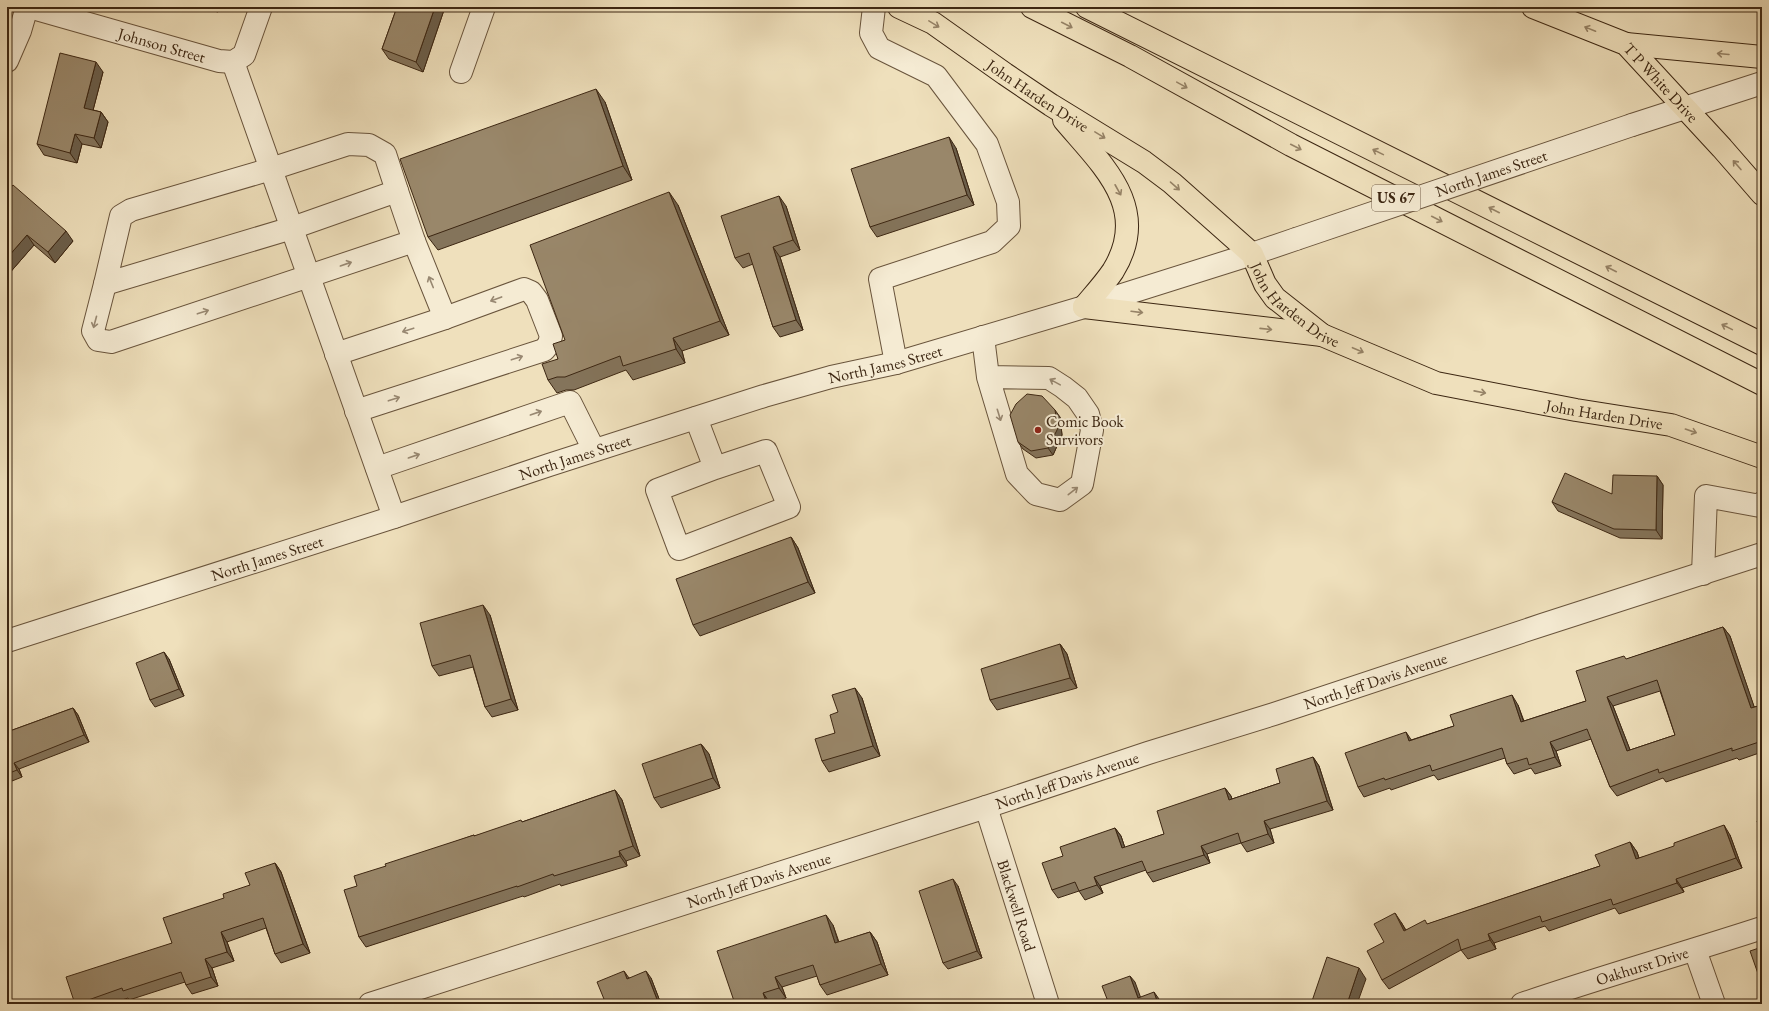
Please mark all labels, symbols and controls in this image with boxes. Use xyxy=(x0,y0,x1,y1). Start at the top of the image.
one-way arrow xyxy=(928,20,939,28)
one-way arrow xyxy=(1061,21,1073,29)
street label: Johnson Street xyxy=(114,22,208,68)
one-way arrow xyxy=(1584,25,1596,32)
street label: T P White Drive xyxy=(1619,38,1703,127)
one-way arrow xyxy=(1717,50,1730,57)
street label: John Harden Drive xyxy=(981,53,1093,137)
one-way arrow xyxy=(1176,81,1188,89)
one-way arrow xyxy=(1094,131,1105,139)
one-way arrow xyxy=(1290,144,1302,151)
street label: North James Street xyxy=(1433,145,1550,202)
one-way arrow xyxy=(1372,148,1384,155)
one-way arrow xyxy=(1732,160,1741,170)
one-way arrow xyxy=(1170,181,1180,191)
one-way arrow xyxy=(1115,184,1122,196)
road number: US 67 xyxy=(1372,185,1420,211)
one-way arrow xyxy=(1489,206,1501,214)
one-way arrow xyxy=(1431,215,1443,223)
street label: John Harden Drive xyxy=(1245,257,1342,352)
one-way arrow xyxy=(340,260,352,268)
one-way arrow xyxy=(1605,265,1617,272)
one-way arrow xyxy=(426,277,434,289)
one-way arrow xyxy=(490,296,502,304)
one-way arrow xyxy=(197,308,210,315)
one-way arrow xyxy=(1130,308,1143,316)
one-way arrow xyxy=(91,315,98,328)
one-way arrow xyxy=(1721,322,1733,330)
one-way arrow xyxy=(1259,325,1272,332)
one-way arrow xyxy=(403,327,415,335)
street label: North James Street xyxy=(826,340,945,388)
one-way arrow xyxy=(1352,347,1364,354)
one-way arrow xyxy=(511,354,523,362)
one-way arrow xyxy=(1049,377,1061,385)
one-way arrow xyxy=(1474,388,1487,396)
one-way arrow xyxy=(387,394,399,402)
street label: John Harden Drive xyxy=(1542,394,1664,435)
one-way arrow xyxy=(996,408,1003,421)
one-way arrow xyxy=(530,409,542,417)
place label: Comic Book Survivors xyxy=(1046,411,1124,450)
marker: Comic Book Survivors xyxy=(1033,425,1043,435)
one-way arrow xyxy=(1684,428,1696,436)
street label: North James Street xyxy=(516,429,634,485)
one-way arrow xyxy=(407,451,419,459)
one-way arrow xyxy=(1067,487,1078,495)
street label: North James Street xyxy=(208,530,326,586)
street label: North Jeff Davis Avenue xyxy=(1301,647,1450,714)
street label: North Jeff Davis Avenue xyxy=(993,747,1142,814)
street label: North Jeff Davis Avenue xyxy=(684,847,833,913)
street label: Blackwell Road xyxy=(992,857,1041,955)
street label: Oakhurst Drive xyxy=(1593,942,1691,990)

